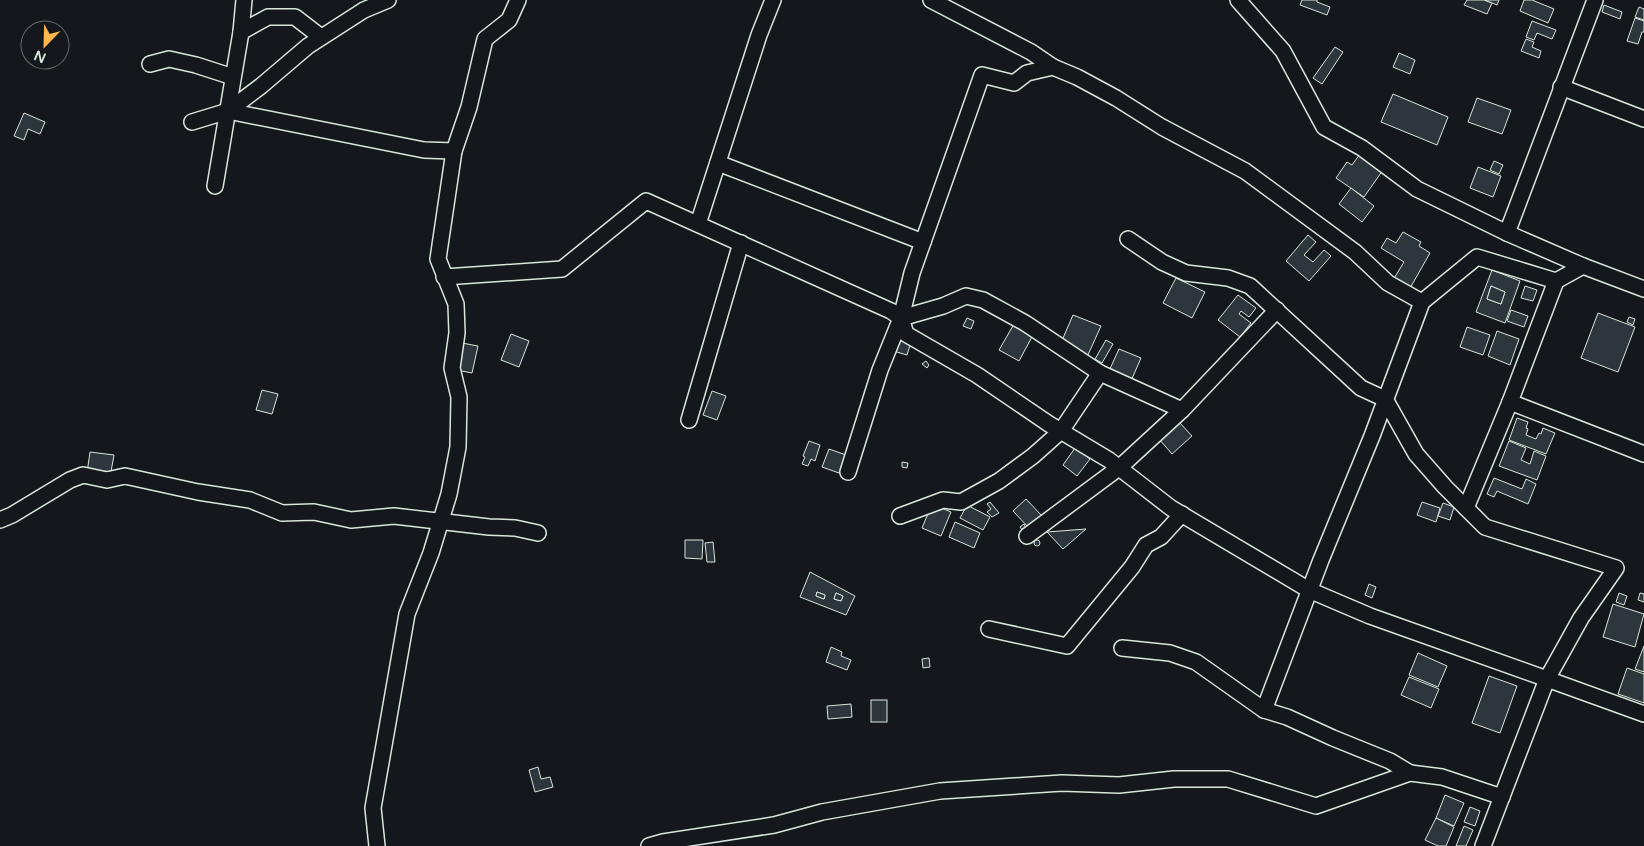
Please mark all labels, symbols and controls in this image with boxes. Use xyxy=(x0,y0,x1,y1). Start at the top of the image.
north arrow xyxy=(20,20,70,70)
text: N xyxy=(32,46,49,67)

